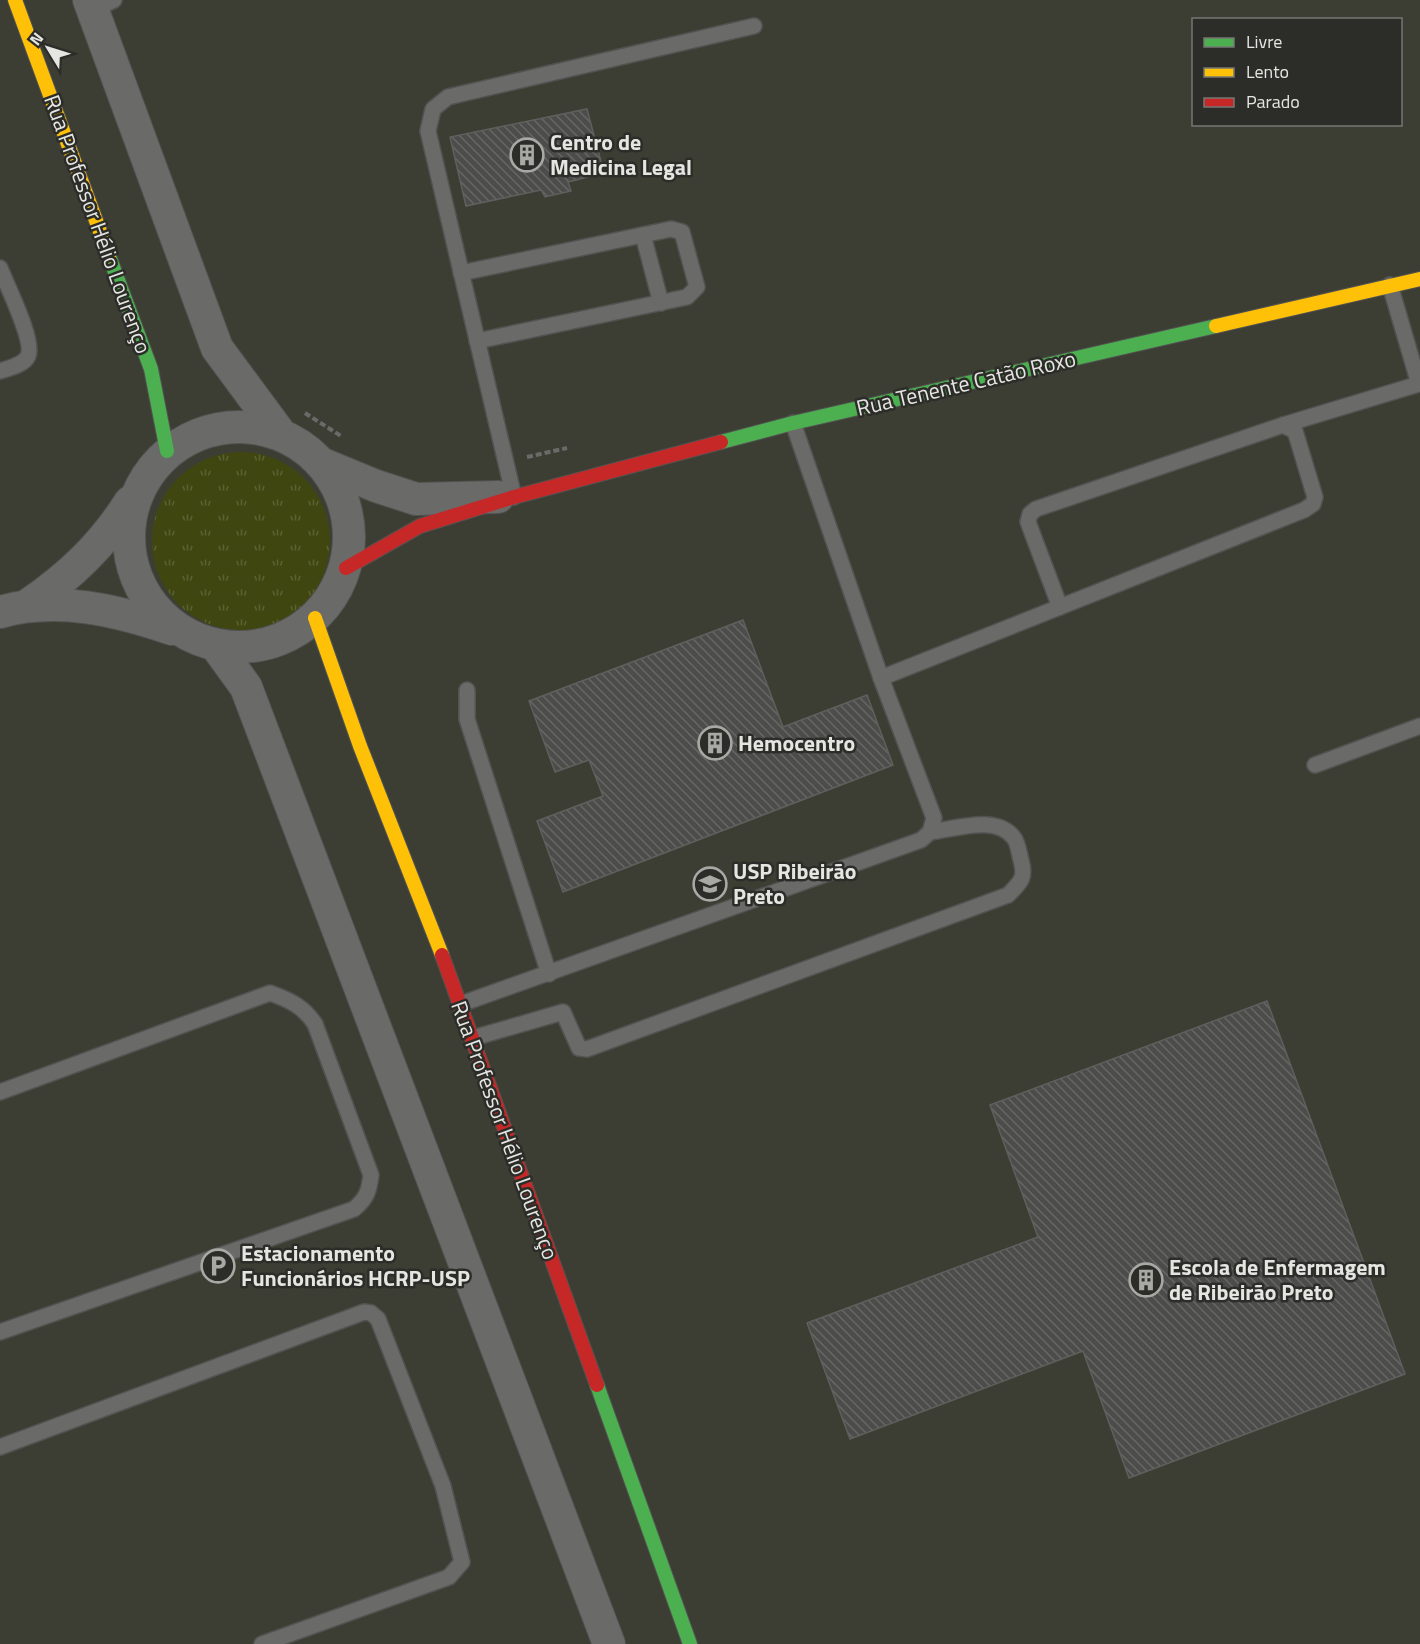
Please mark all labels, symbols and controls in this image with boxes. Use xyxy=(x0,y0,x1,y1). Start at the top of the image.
north arrow xyxy=(18,18,78,78)
legend xyxy=(1192,18,1402,126)
text: N xyxy=(23,27,49,51)
text: Livre xyxy=(1246,28,1282,55)
text: Lento xyxy=(1246,58,1289,85)
text: Parado xyxy=(1246,88,1300,115)
street label: Rua Professor Hélio Lourenço xyxy=(35,90,161,358)
place label: Centro de Medicina Legal xyxy=(550,125,692,184)
building icon: Centro de Medicina Legal xyxy=(509,137,545,173)
street label: Rua Tenente Catão Roxo xyxy=(853,341,1079,425)
building icon: Hemocentro xyxy=(697,725,733,761)
place label: Hemocentro xyxy=(738,726,855,760)
place label: USP Ribeirão Preto xyxy=(733,854,856,913)
school or university icon: USP Ribeirão Preto xyxy=(692,866,728,902)
street label: Rua Professor Hélio Lourenço xyxy=(442,996,568,1264)
place label: Estacionamento Funcionários HCRP-USP xyxy=(241,1236,470,1295)
parking icon: Estacionamento Funcionários HCRP-USP xyxy=(200,1248,236,1284)
place label: Escola de Enfermagem de Ribeirão Preto xyxy=(1169,1250,1386,1309)
building icon: Escola de Enfermagem de Ribeirão Preto xyxy=(1128,1262,1164,1298)

